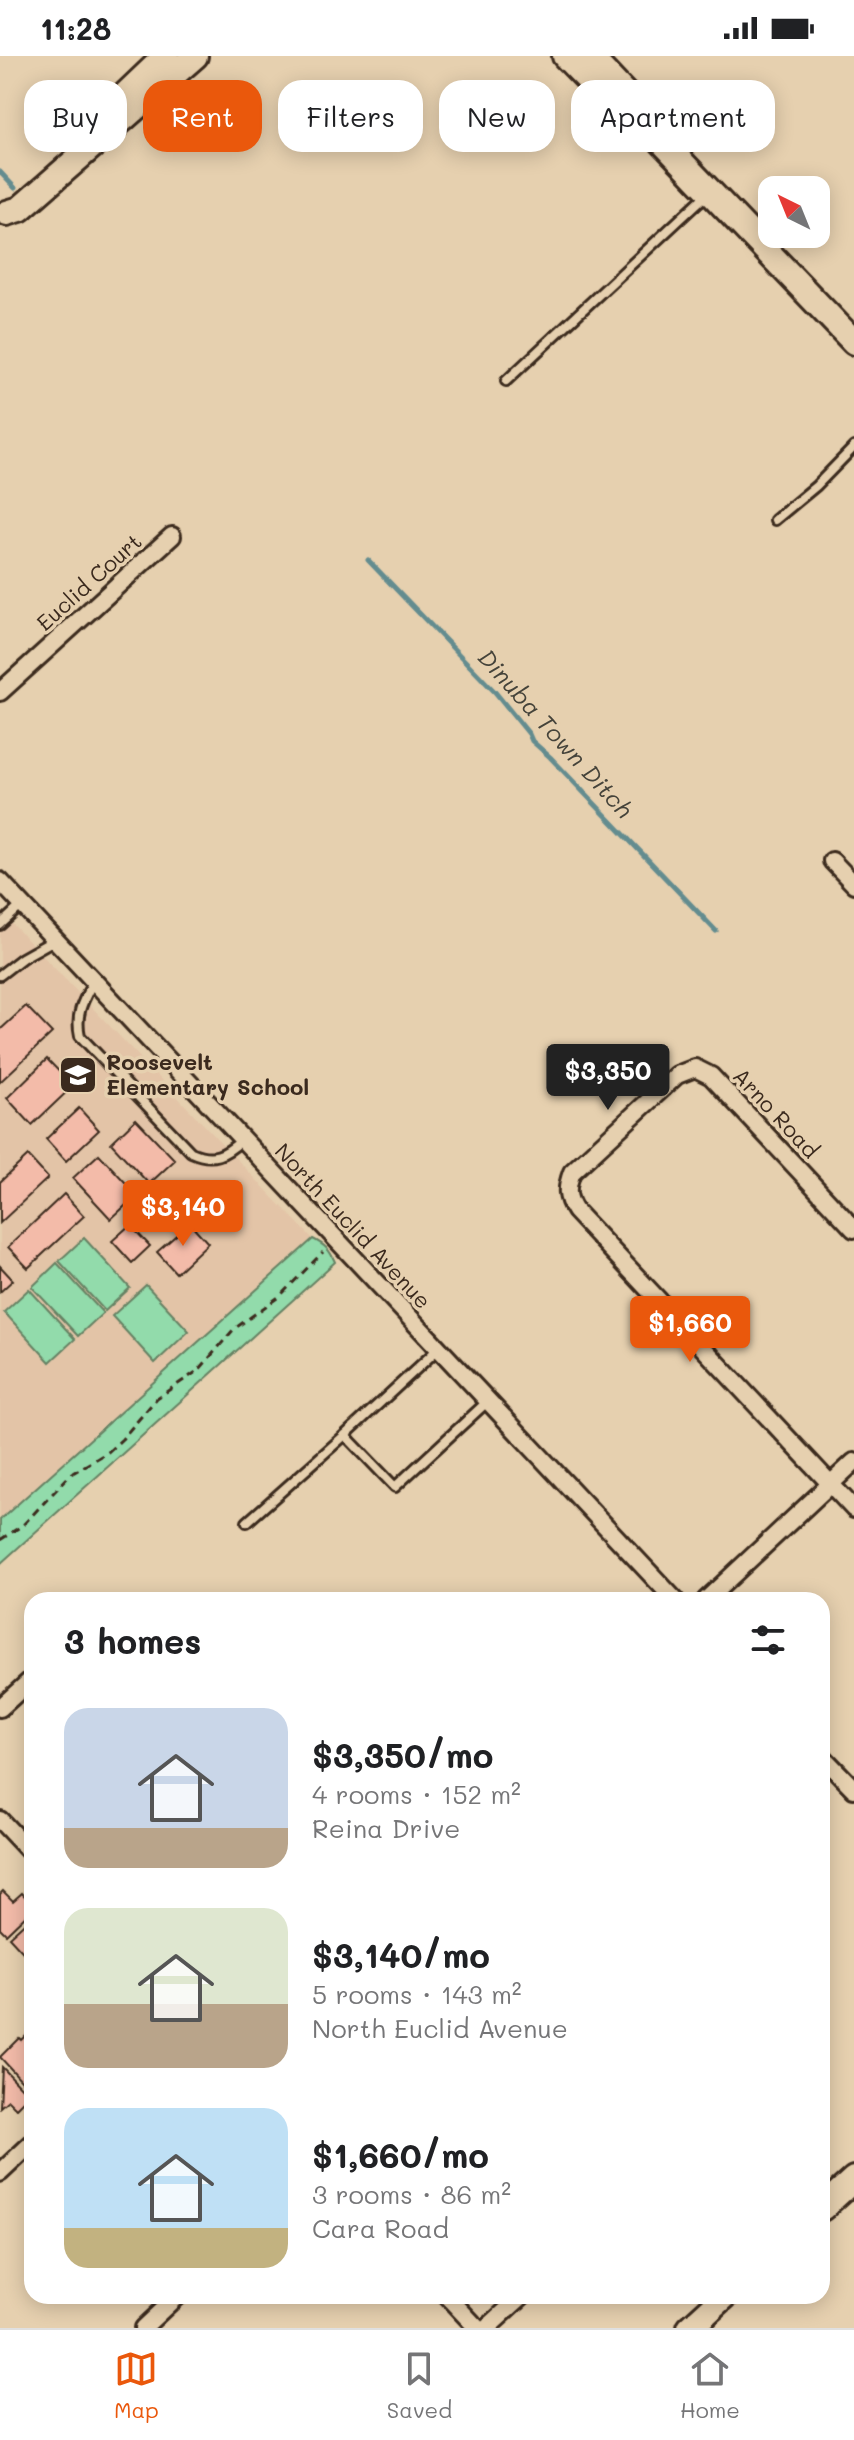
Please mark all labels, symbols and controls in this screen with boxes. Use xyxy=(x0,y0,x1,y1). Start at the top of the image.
text: 11:28 xyxy=(40,8,111,48)
chip: Buy xyxy=(24,80,127,152)
chip: Rent xyxy=(143,80,262,152)
chip: Filters xyxy=(278,80,423,152)
chip: New xyxy=(439,80,555,152)
chip: Apartment xyxy=(571,80,775,152)
north arrow xyxy=(758,176,830,248)
map controls xyxy=(758,176,830,248)
street label: Euclid Court xyxy=(30,527,148,637)
water label: Dinuba Town Ditch xyxy=(472,642,640,824)
pin: $3,350 xyxy=(543,1044,673,1112)
place label: Roosevelt Elementary School xyxy=(106,1047,309,1101)
text: $3,350 xyxy=(564,1053,652,1087)
school or university icon: Roosevelt Elementary School xyxy=(57,1054,99,1096)
street label: Arno Road xyxy=(727,1061,826,1164)
street label: North Euclid Avenue xyxy=(269,1137,438,1315)
pin: $3,140 xyxy=(118,1180,248,1248)
text: $3,140 xyxy=(141,1189,225,1223)
pin: $1,660 xyxy=(625,1296,755,1364)
text: $1,660 xyxy=(648,1305,732,1339)
text: 3 homes xyxy=(64,1618,201,1663)
icon: filters xyxy=(746,1618,790,1662)
text: $3,350/mo xyxy=(312,1732,493,1777)
icon: home xyxy=(128,1740,224,1836)
text: 4 rooms · 152 m² xyxy=(312,1777,521,1811)
text: Reina Drive xyxy=(312,1811,460,1845)
text: $3,140/mo xyxy=(312,1932,490,1977)
icon: home xyxy=(128,1940,224,2036)
text: 5 rooms · 143 m² xyxy=(312,1977,522,2011)
text: North Euclid Avenue xyxy=(312,2011,568,2045)
text: $1,660/mo xyxy=(312,2132,489,2177)
icon: home xyxy=(128,2140,224,2236)
text: 3 rooms · 86 m² xyxy=(312,2177,511,2211)
text: Cara Road xyxy=(312,2211,449,2245)
tab: Map xyxy=(114,2347,159,2424)
tab: Saved xyxy=(387,2347,452,2424)
tab: Home xyxy=(680,2347,740,2424)

